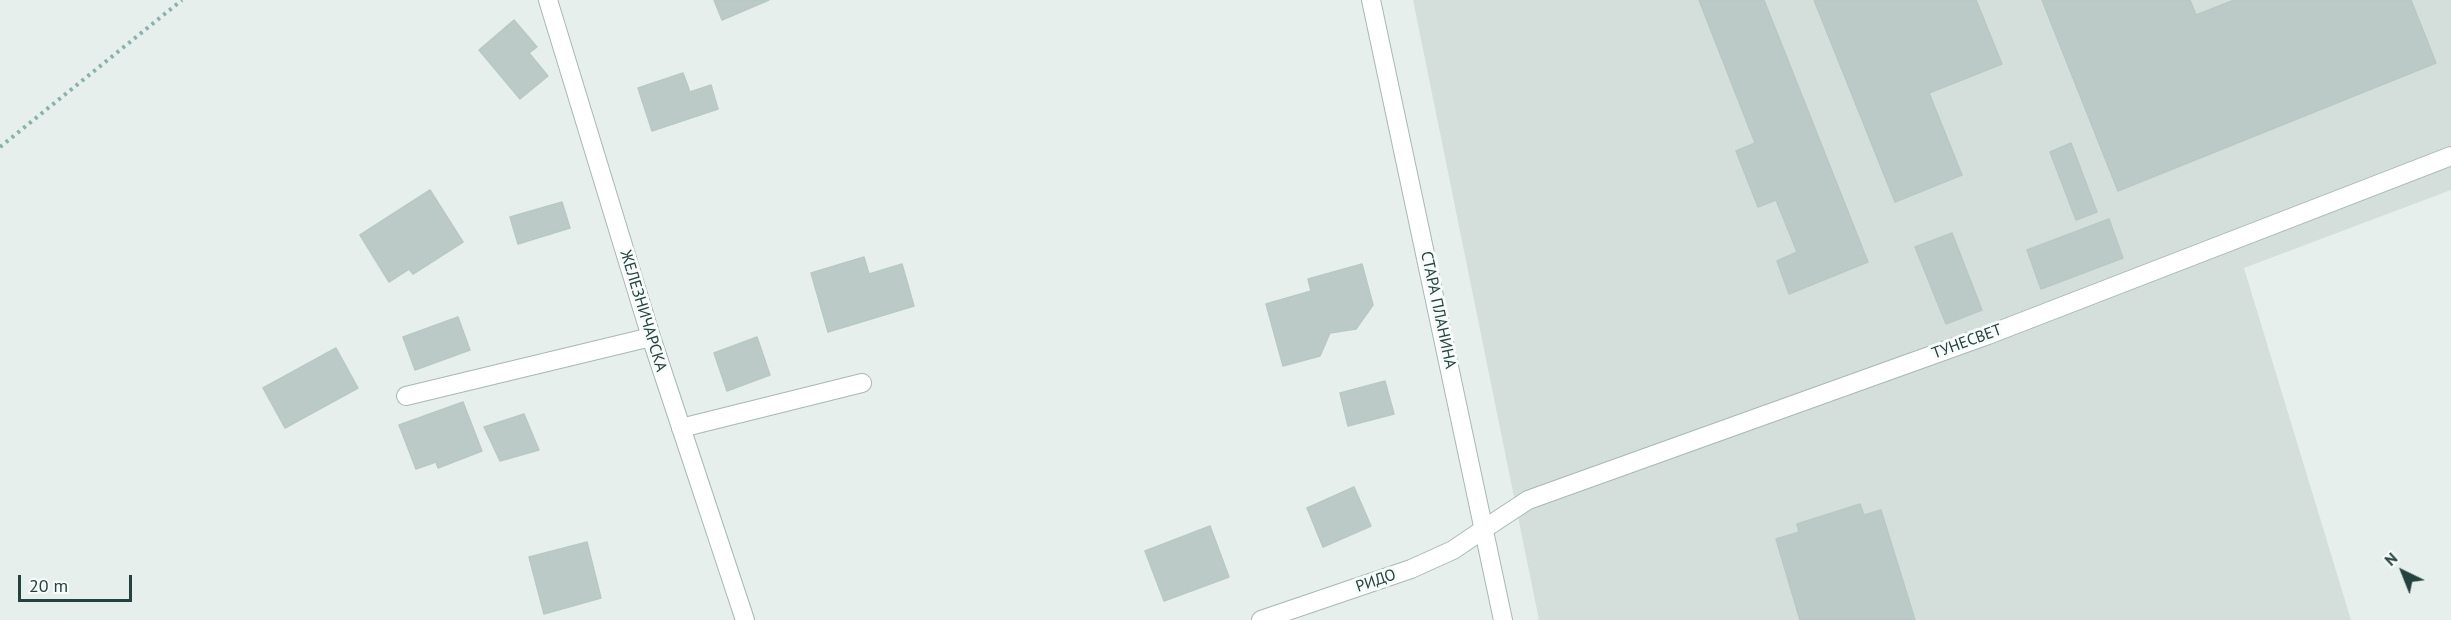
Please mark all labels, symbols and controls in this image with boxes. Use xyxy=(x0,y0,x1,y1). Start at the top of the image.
street label: ЖЕЛЕЗНИЧАРСКА xyxy=(615,248,671,374)
street label: СТАРА ПЛАНИНА xyxy=(1416,250,1460,370)
street label: ТУНЕСВЕТ xyxy=(1929,320,2005,364)
north arrow xyxy=(2373,542,2433,602)
text: N xyxy=(2380,548,2401,570)
scale bar xyxy=(21,563,135,601)
street label: РИДО xyxy=(1353,565,1399,597)
text: 20 m xyxy=(29,574,68,597)

